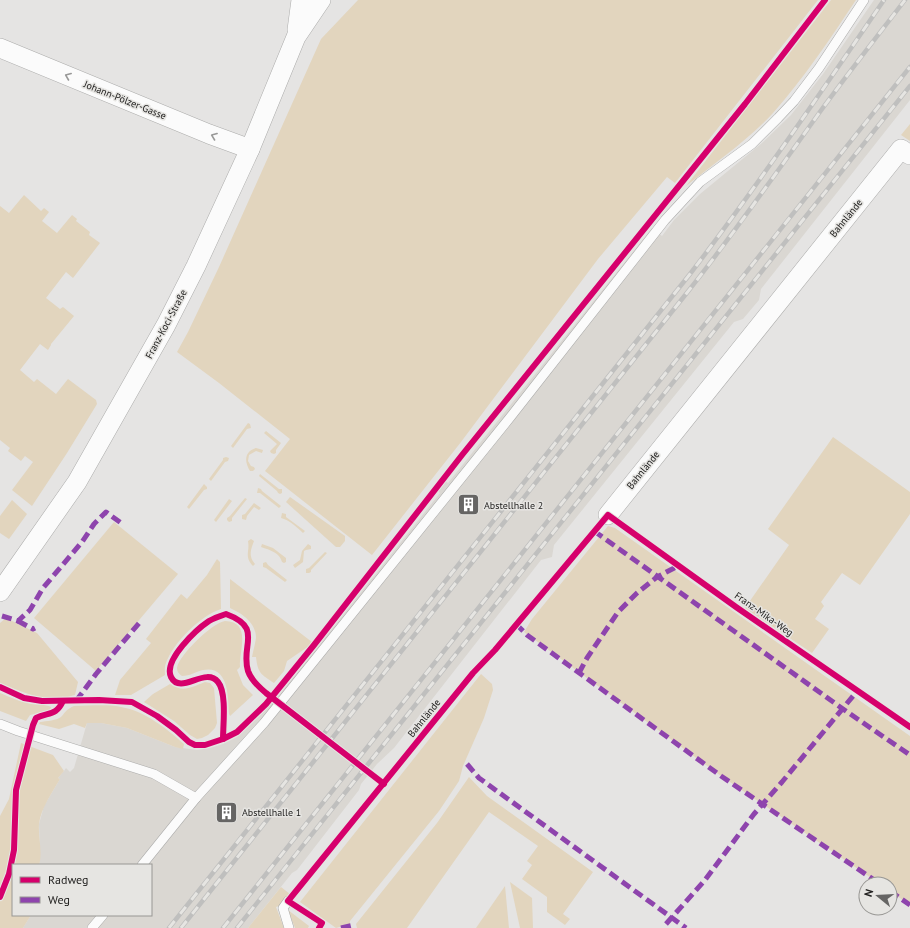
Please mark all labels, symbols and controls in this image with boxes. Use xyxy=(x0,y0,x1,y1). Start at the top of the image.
one-way arrow xyxy=(64,73,72,81)
street label: Johann-Pölzer-Gasse xyxy=(81,77,168,122)
one-way arrow xyxy=(210,132,217,140)
street label: Bahnlände xyxy=(827,196,865,240)
street label: Franz-Koci-Straße xyxy=(142,287,190,361)
street label: Bahnlände xyxy=(624,448,662,492)
building icon: Abstellhalle 2 xyxy=(456,492,482,518)
place label: Abstellhalle 2 xyxy=(484,499,543,512)
street label: Franz-Mika-Weg xyxy=(732,589,796,639)
street label: Bahnlände xyxy=(405,696,443,740)
building icon: Abstellhalle 1 xyxy=(213,799,239,825)
place label: Abstellhalle 1 xyxy=(242,806,301,819)
legend xyxy=(12,864,152,916)
text: Radweg xyxy=(48,872,89,887)
north arrow xyxy=(858,876,898,916)
text: N xyxy=(861,887,876,899)
text: Weg xyxy=(48,892,70,907)

